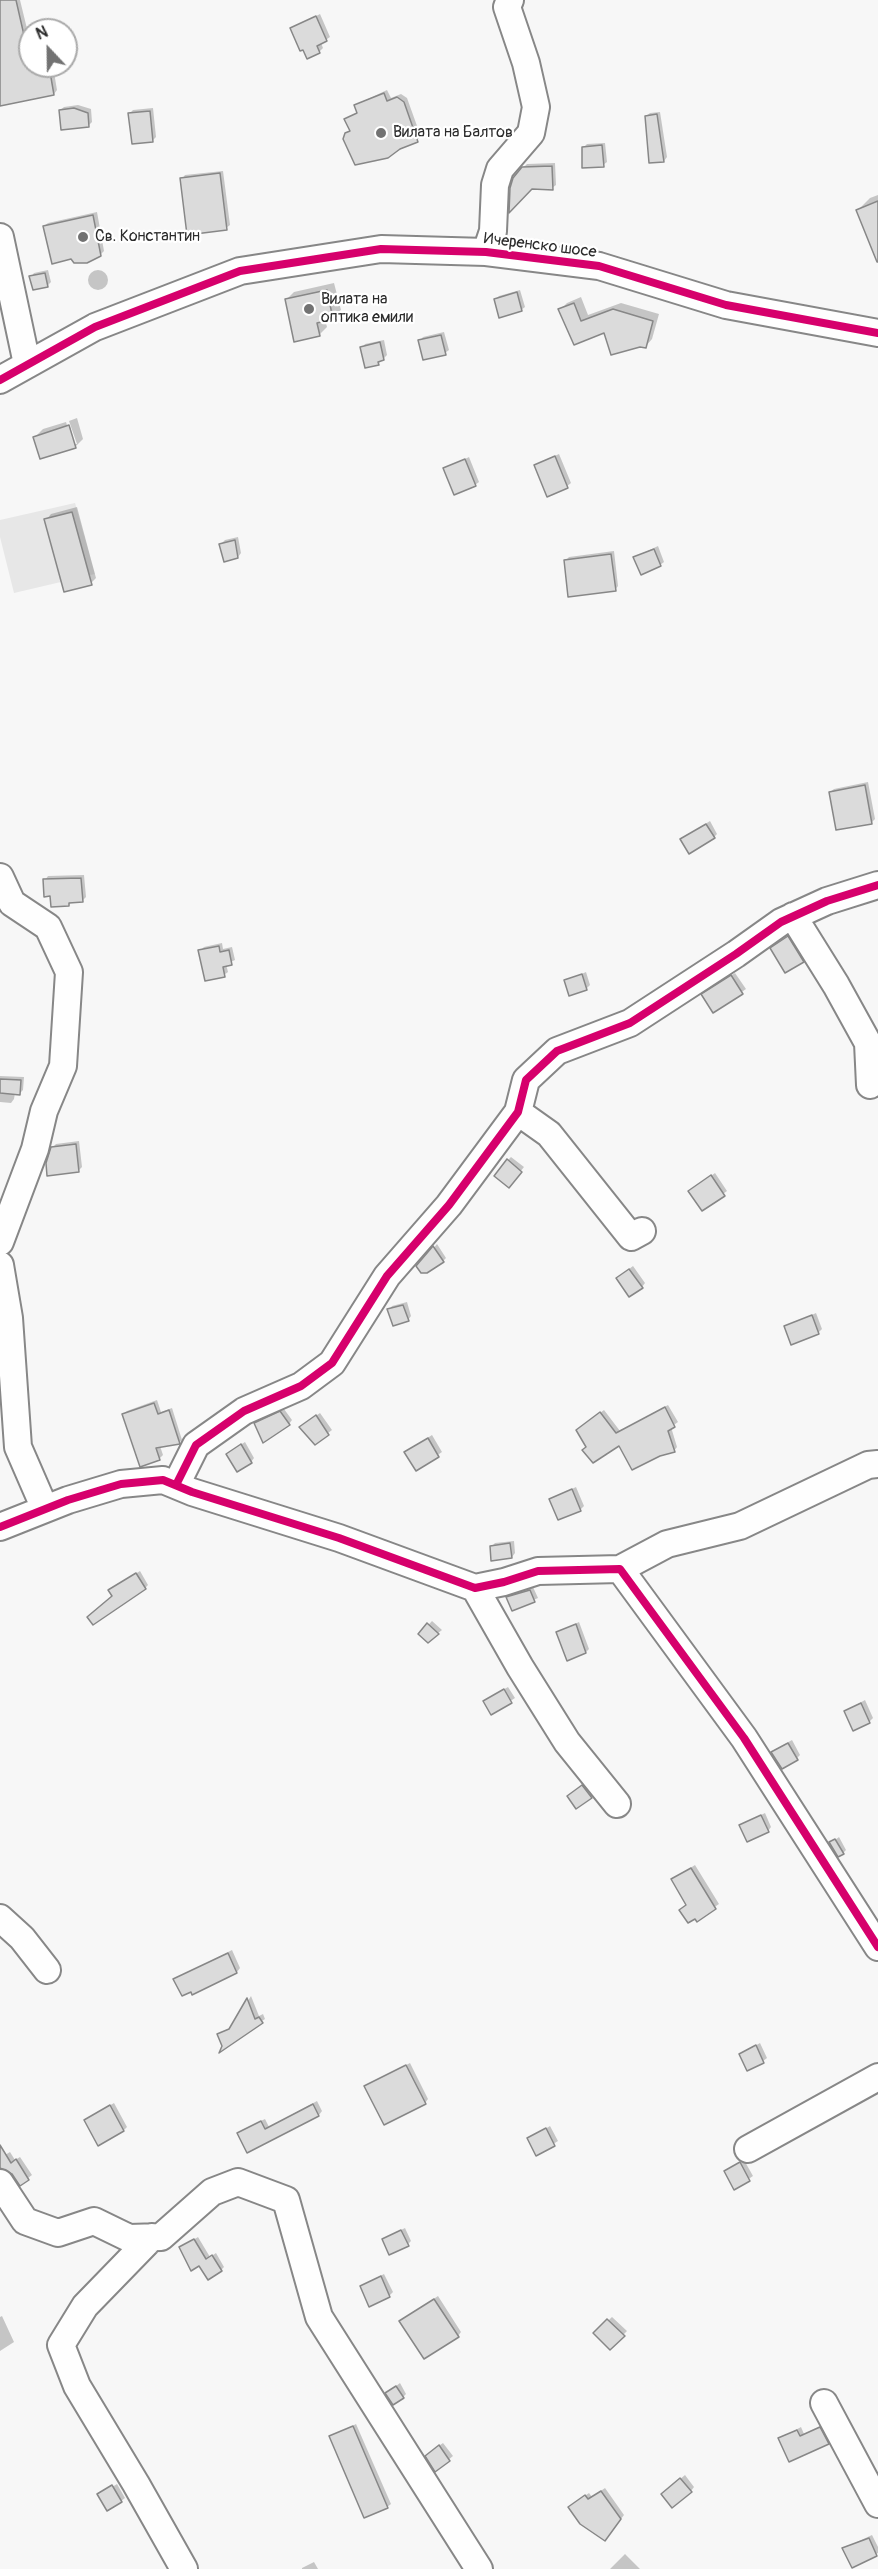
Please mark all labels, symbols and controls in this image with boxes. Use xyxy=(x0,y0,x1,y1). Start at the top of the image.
north arrow xyxy=(18,18,78,78)
text: N xyxy=(33,22,51,44)
place label: Вилата на Балтов xyxy=(393,123,513,143)
marker: Вилата на Балтов xyxy=(374,126,388,140)
place label: Св. Константин xyxy=(95,227,200,247)
marker: Св. Константин xyxy=(76,230,90,244)
street label: Ичеренско шосе xyxy=(483,230,597,262)
place label: Вилата на оптика емили xyxy=(321,290,413,328)
marker: Вилата на оптика емили xyxy=(302,302,316,316)

